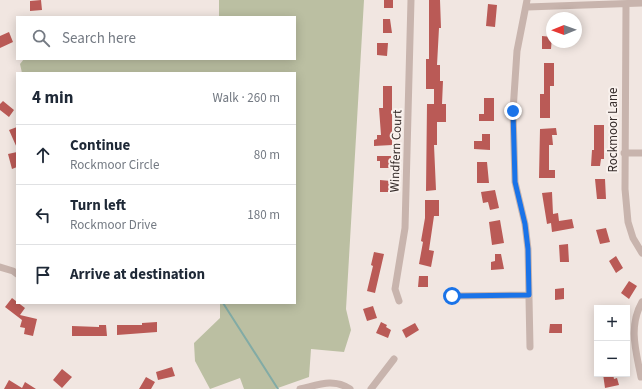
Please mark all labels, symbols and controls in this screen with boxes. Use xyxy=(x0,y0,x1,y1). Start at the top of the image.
north arrow xyxy=(546,12,582,48)
search box xyxy=(16,16,296,60)
icon: search xyxy=(30,27,52,49)
text: Search here xyxy=(62,28,136,49)
text: 4 min xyxy=(32,86,73,110)
street label: Rockmoor Lane xyxy=(604,87,622,173)
text: Walk · 260 m xyxy=(212,89,280,107)
route end xyxy=(504,102,522,120)
street label: Windfern Court xyxy=(386,109,406,193)
text: Continue xyxy=(70,135,130,156)
icon: ahead xyxy=(32,144,54,166)
text: 80 m xyxy=(254,146,280,164)
text: Rockmoor Circle xyxy=(70,156,159,174)
text: Turn left xyxy=(70,195,126,216)
icon: left xyxy=(32,204,54,226)
text: 180 m xyxy=(247,206,280,224)
text: Rockmoor Drive xyxy=(70,216,157,234)
icon: arrive xyxy=(32,264,54,286)
text: Arrive at destination xyxy=(70,264,205,285)
route start xyxy=(443,287,461,305)
map controls xyxy=(594,305,630,377)
button: + xyxy=(594,305,630,341)
button: − xyxy=(594,341,630,377)

